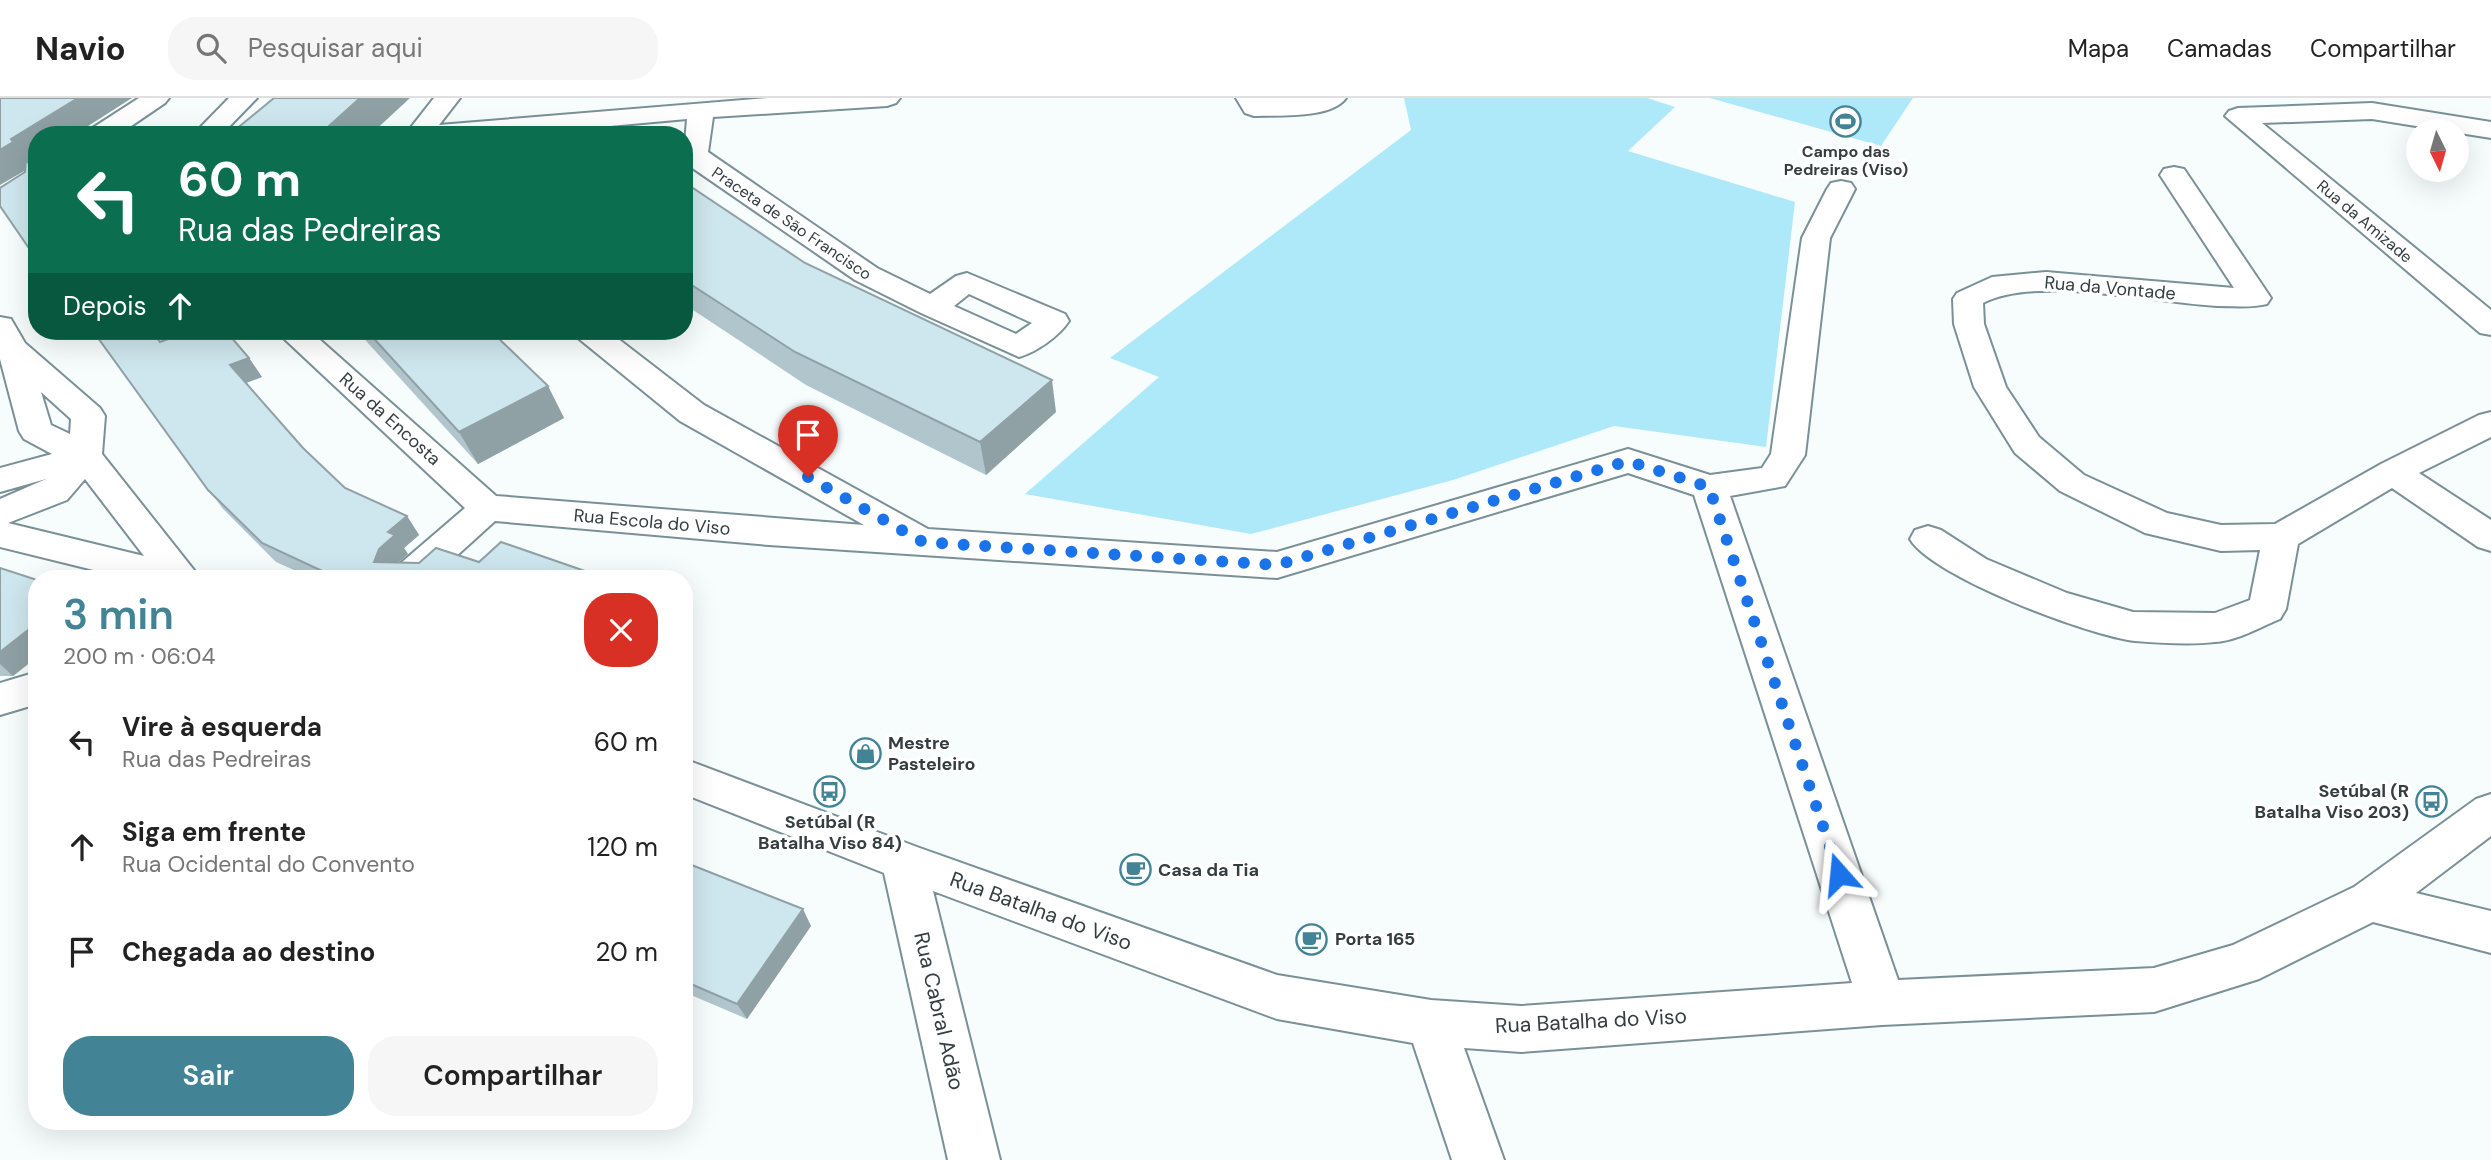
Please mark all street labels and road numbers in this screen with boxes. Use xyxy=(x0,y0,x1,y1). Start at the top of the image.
street label: Praceta de São Francisco xyxy=(708,162,876,285)
street label: Rua da Amizade xyxy=(2313,175,2417,268)
street label: Rua da Vontade xyxy=(2043,270,2177,306)
street label: Rua da Encosta xyxy=(334,367,446,471)
street label: Rua Escola do Viso xyxy=(573,503,731,541)
street label: Rua Batalha do Viso xyxy=(946,865,1136,957)
street label: Rua Cabral Adão xyxy=(907,929,971,1093)
street label: Rua Batalha do Viso xyxy=(1494,1002,1688,1040)

